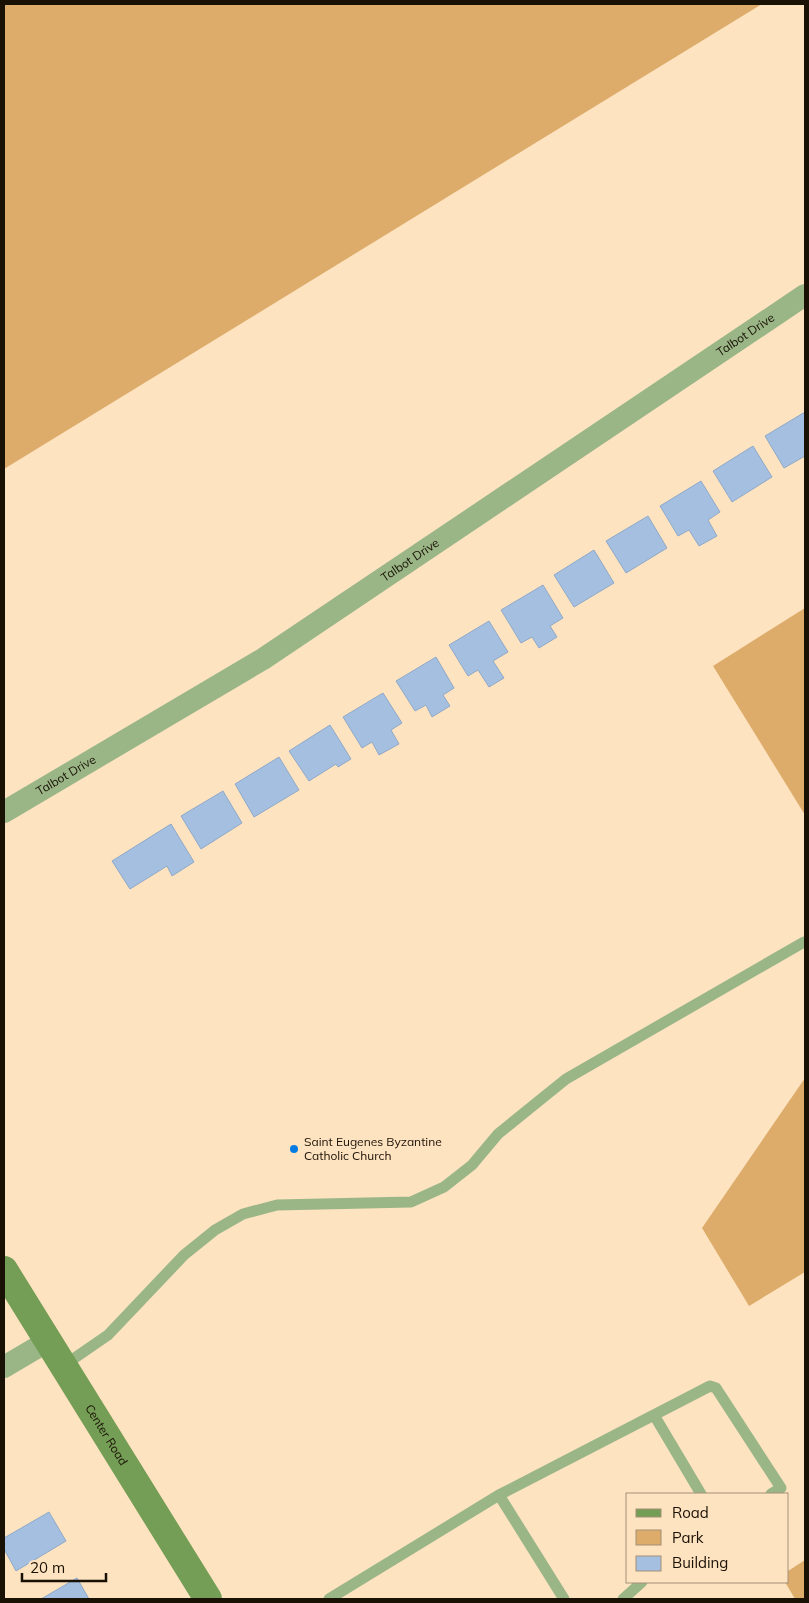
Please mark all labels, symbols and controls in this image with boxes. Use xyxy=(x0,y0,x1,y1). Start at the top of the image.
street label: Talbot Drive xyxy=(713,310,777,359)
street label: Talbot Drive xyxy=(378,535,442,585)
street label: Talbot Drive xyxy=(33,752,98,798)
place label: Saint Eugenes Byzantine Catholic Church xyxy=(304,1134,442,1163)
marker: Saint Eugenes Byzantine Catholic Church xyxy=(288,1143,300,1155)
street label: Center Road xyxy=(82,1401,131,1468)
legend xyxy=(626,1493,789,1583)
text: Road xyxy=(672,1503,709,1522)
text: Park xyxy=(672,1528,704,1547)
scale bar xyxy=(22,1550,106,1582)
text: Building xyxy=(672,1553,728,1572)
text: 20 m xyxy=(30,1558,65,1577)

